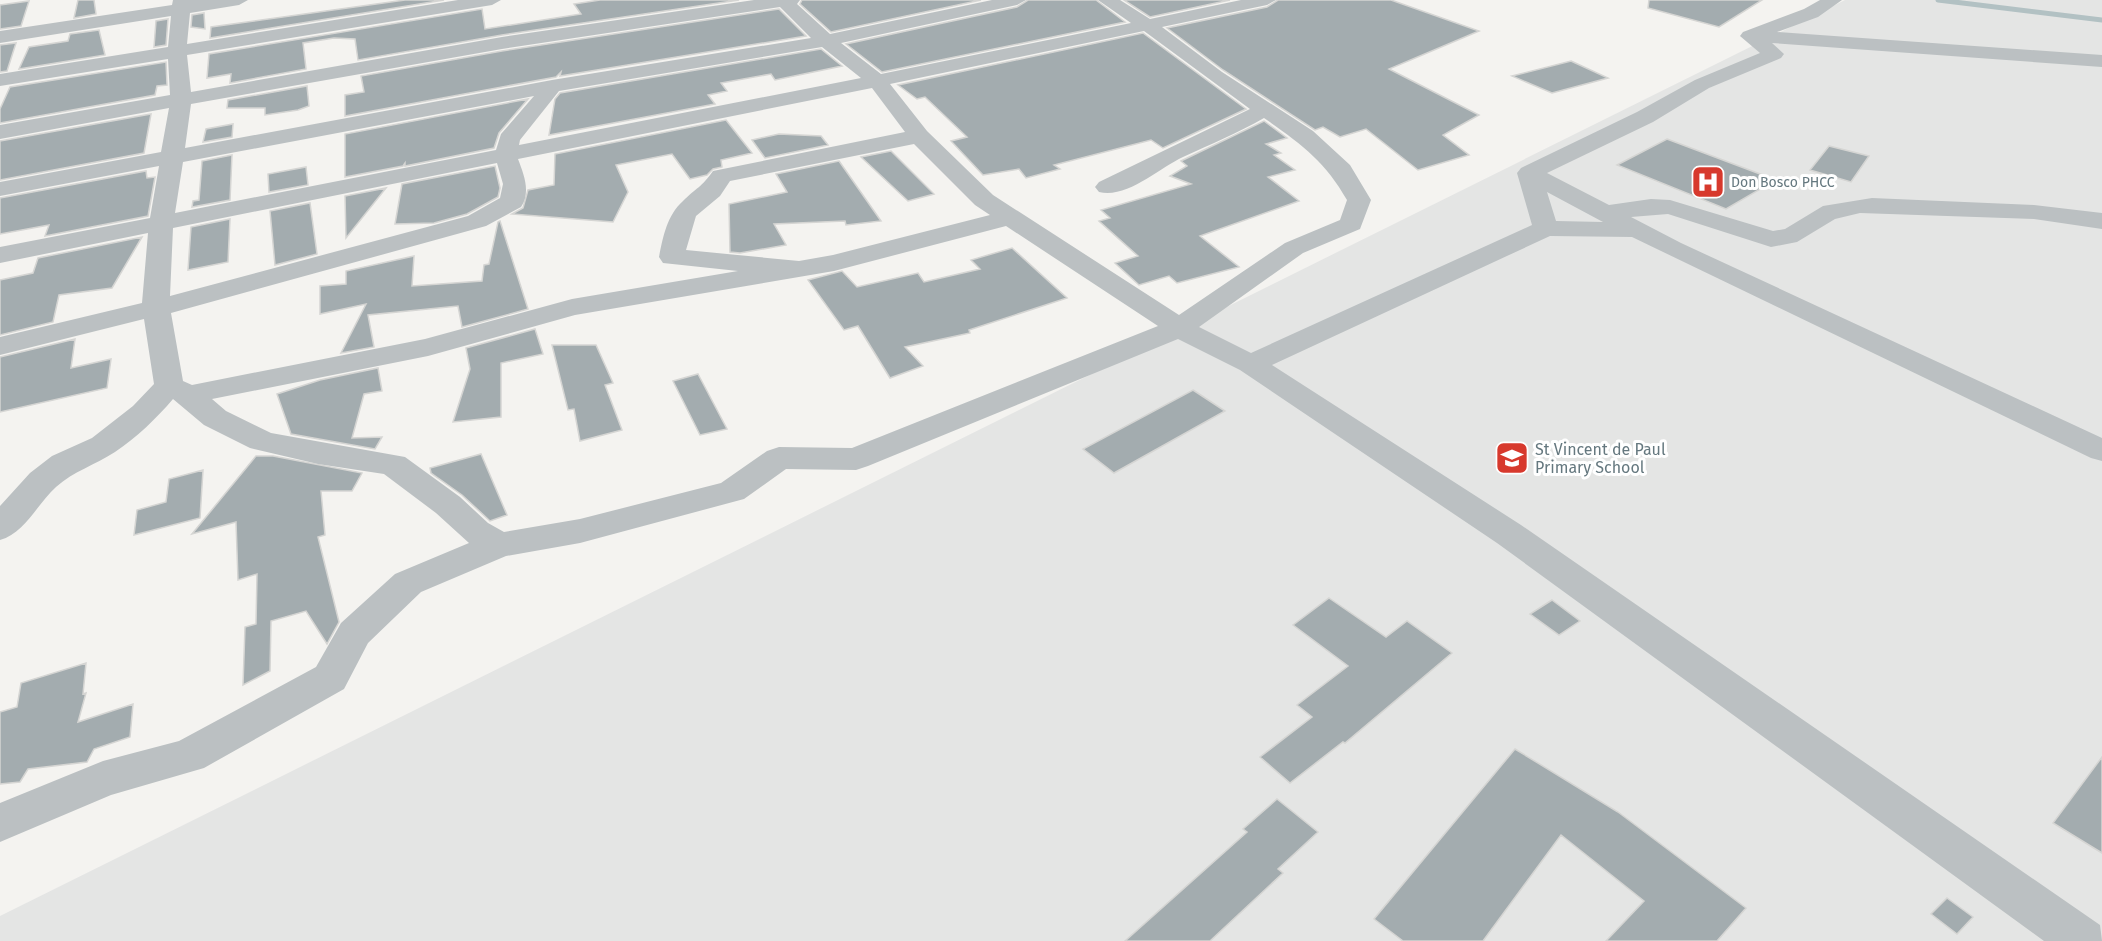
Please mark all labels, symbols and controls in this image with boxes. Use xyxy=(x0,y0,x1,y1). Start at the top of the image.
hospital icon: Don Bosco PHCC xyxy=(1690,164,1726,200)
place label: Don Bosco PHCC xyxy=(1731,174,1835,191)
school or university icon: St Vincent de Paul Primary School xyxy=(1494,440,1530,476)
place label: St Vincent de Paul Primary School xyxy=(1535,440,1666,477)

